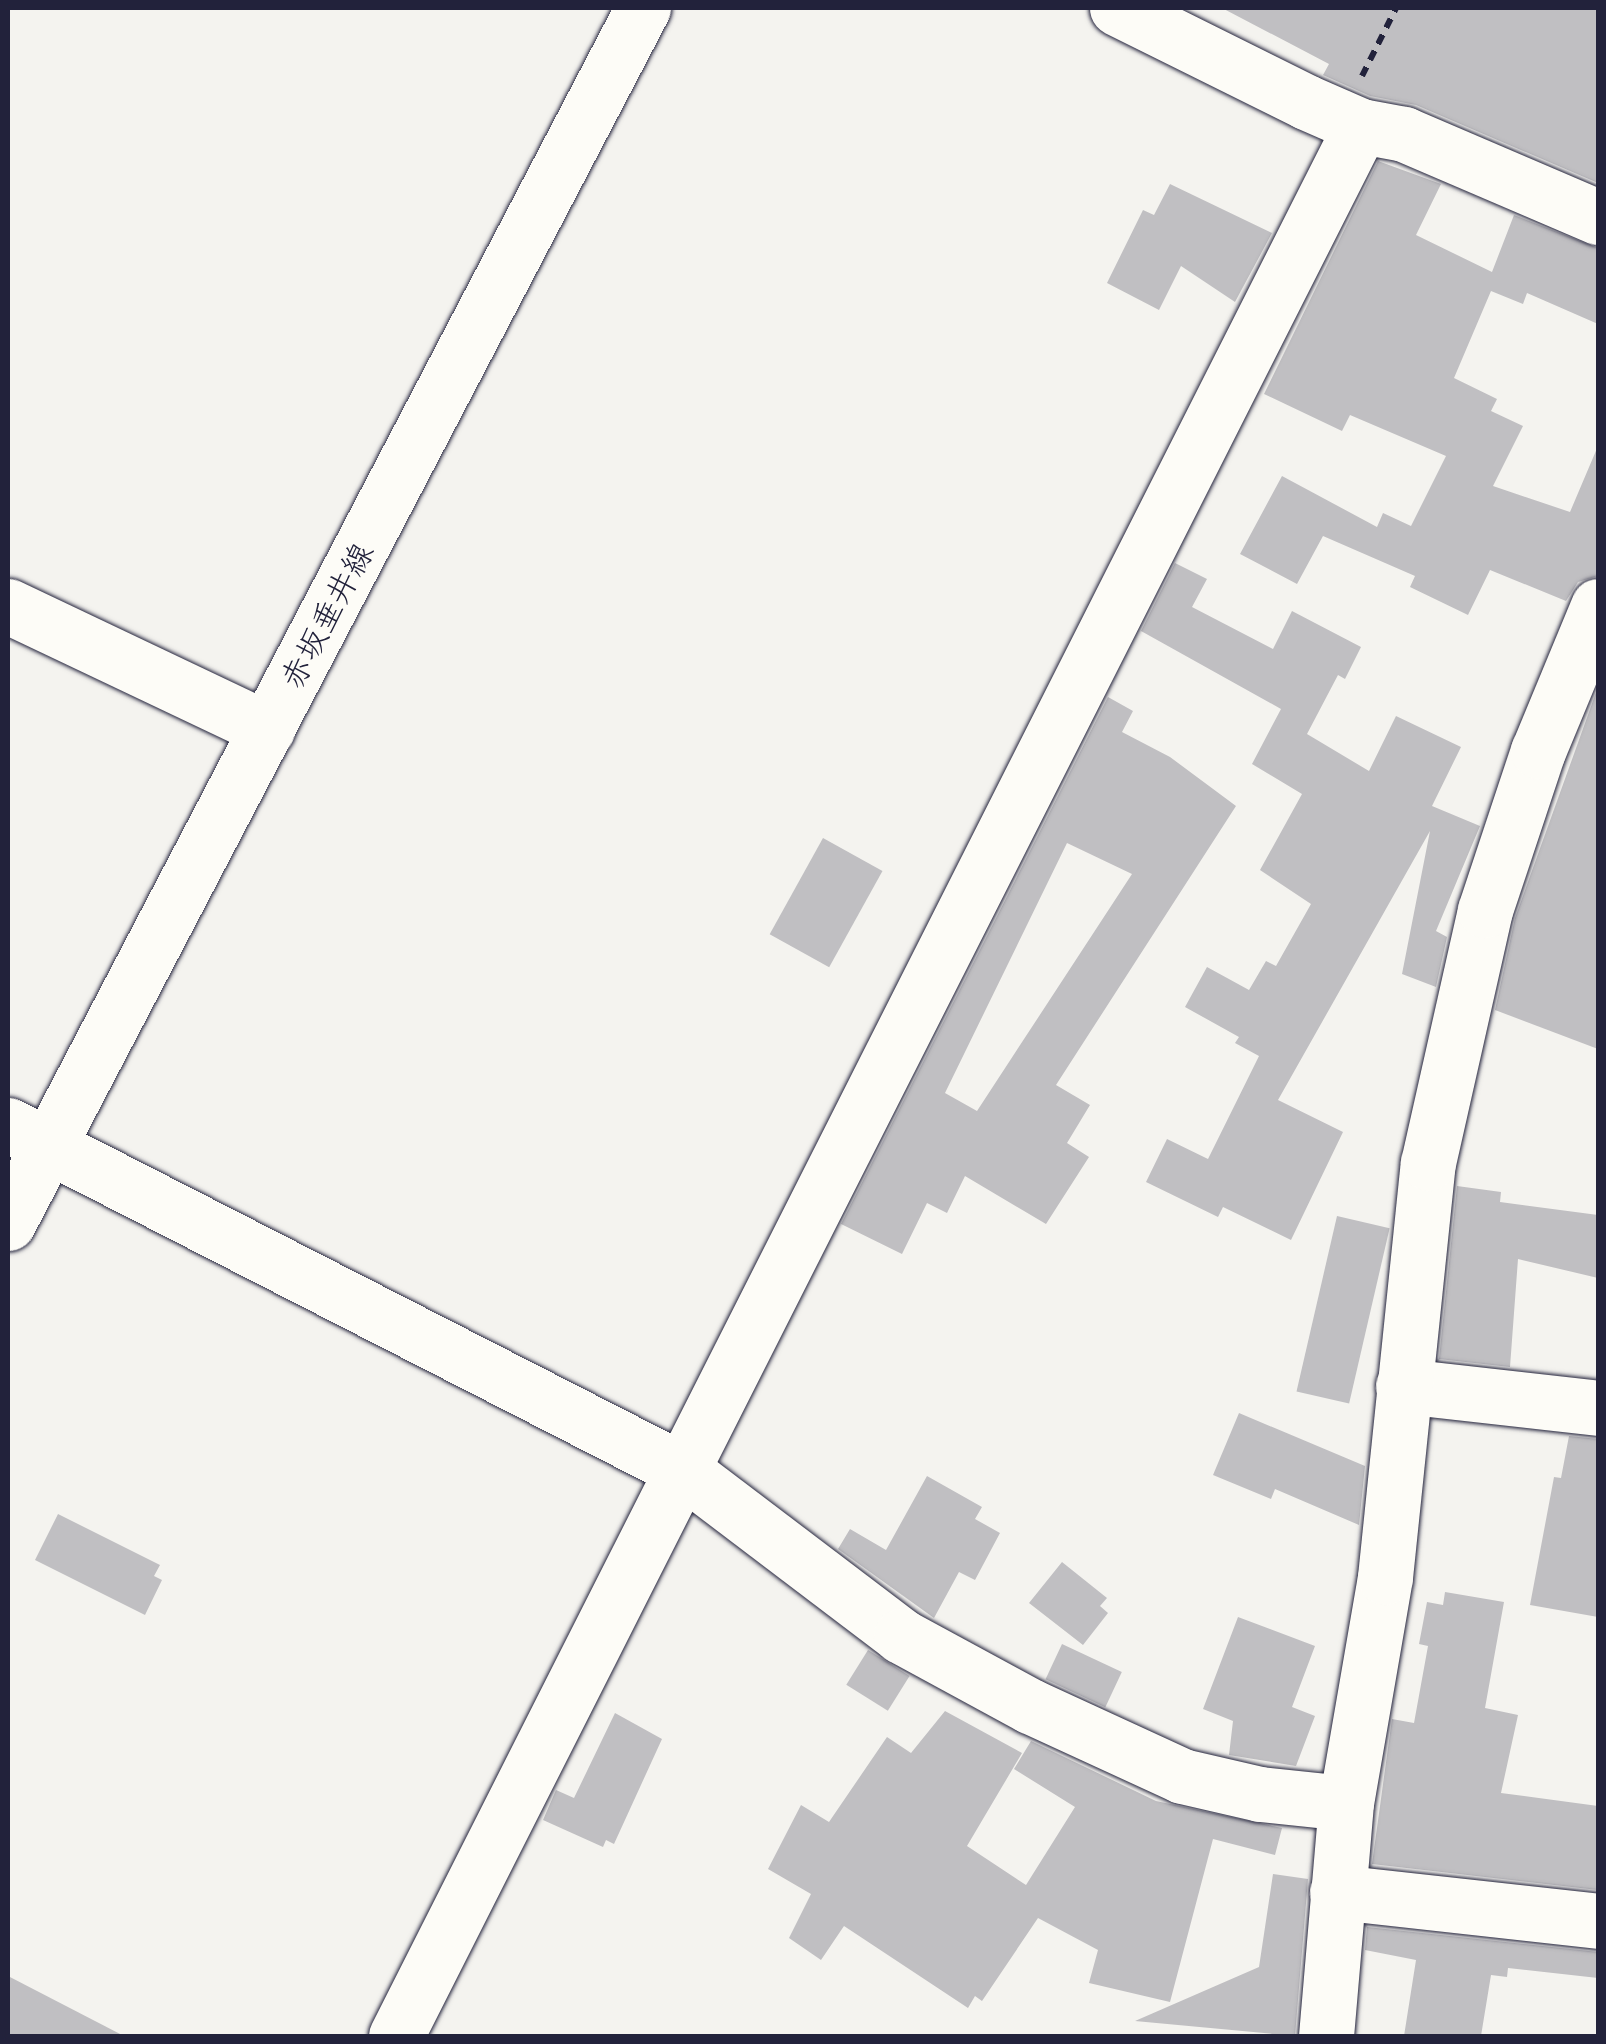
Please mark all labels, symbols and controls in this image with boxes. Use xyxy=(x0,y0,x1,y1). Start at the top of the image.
street label: 赤坂垂井線 xyxy=(272,536,382,696)

